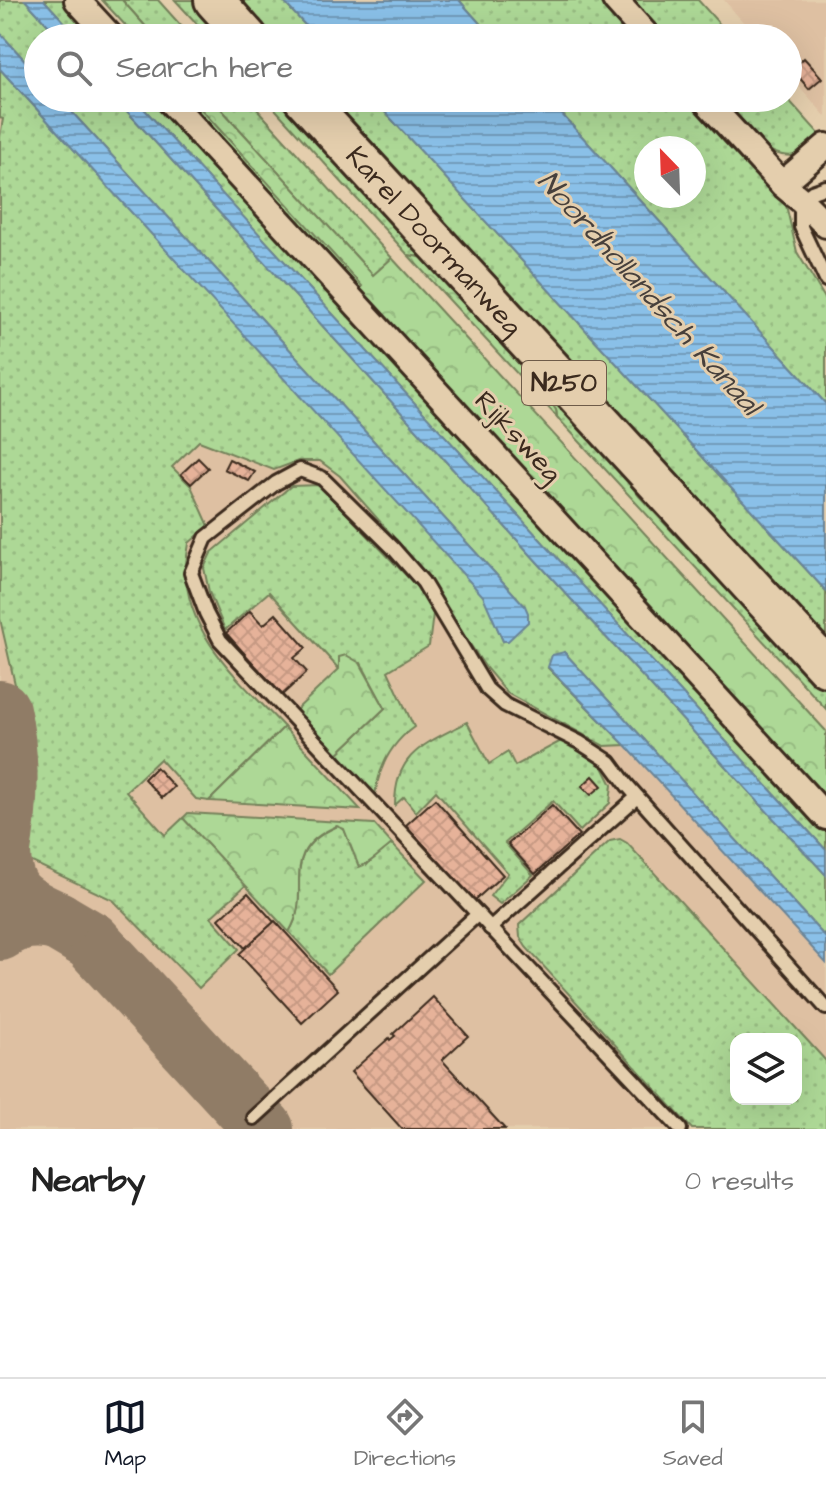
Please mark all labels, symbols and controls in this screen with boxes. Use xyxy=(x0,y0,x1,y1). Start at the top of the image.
search box xyxy=(24,24,802,112)
icon: search xyxy=(52,46,96,90)
text: Search here xyxy=(116,47,293,89)
north arrow xyxy=(634,136,706,208)
street label: Karel Doormanweg xyxy=(337,138,531,345)
water label: Noordhollandsch Kanaal xyxy=(528,162,772,427)
road number: N250 xyxy=(522,361,606,405)
street label: Rijksweg xyxy=(465,383,571,492)
map controls xyxy=(730,1033,802,1105)
button: layers xyxy=(730,1033,802,1105)
text: Nearby xyxy=(32,1157,146,1205)
text: 0 results xyxy=(685,1163,794,1199)
tab: Map xyxy=(103,1395,147,1474)
tab: Directions xyxy=(354,1395,456,1474)
tab: Saved xyxy=(663,1395,723,1474)

